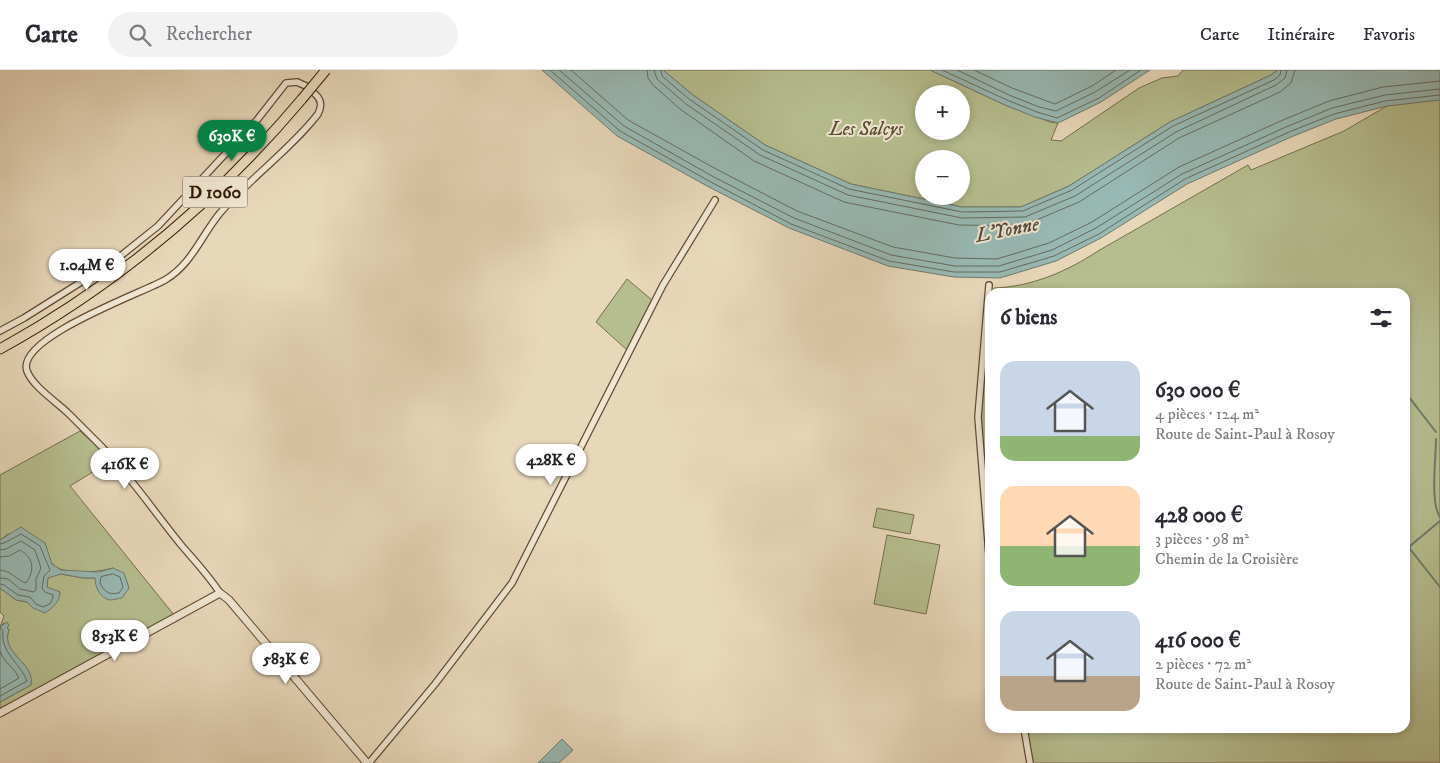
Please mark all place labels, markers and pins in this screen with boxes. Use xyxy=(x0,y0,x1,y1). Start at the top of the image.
pin: 630K € xyxy=(191,119,273,162)
pin: 1.04M € xyxy=(41,248,133,291)
pin: 428K € xyxy=(510,444,592,486)
pin: 416K € xyxy=(84,448,166,490)
pin: 853K € xyxy=(74,620,156,662)
pin: 583K € xyxy=(245,642,327,685)

